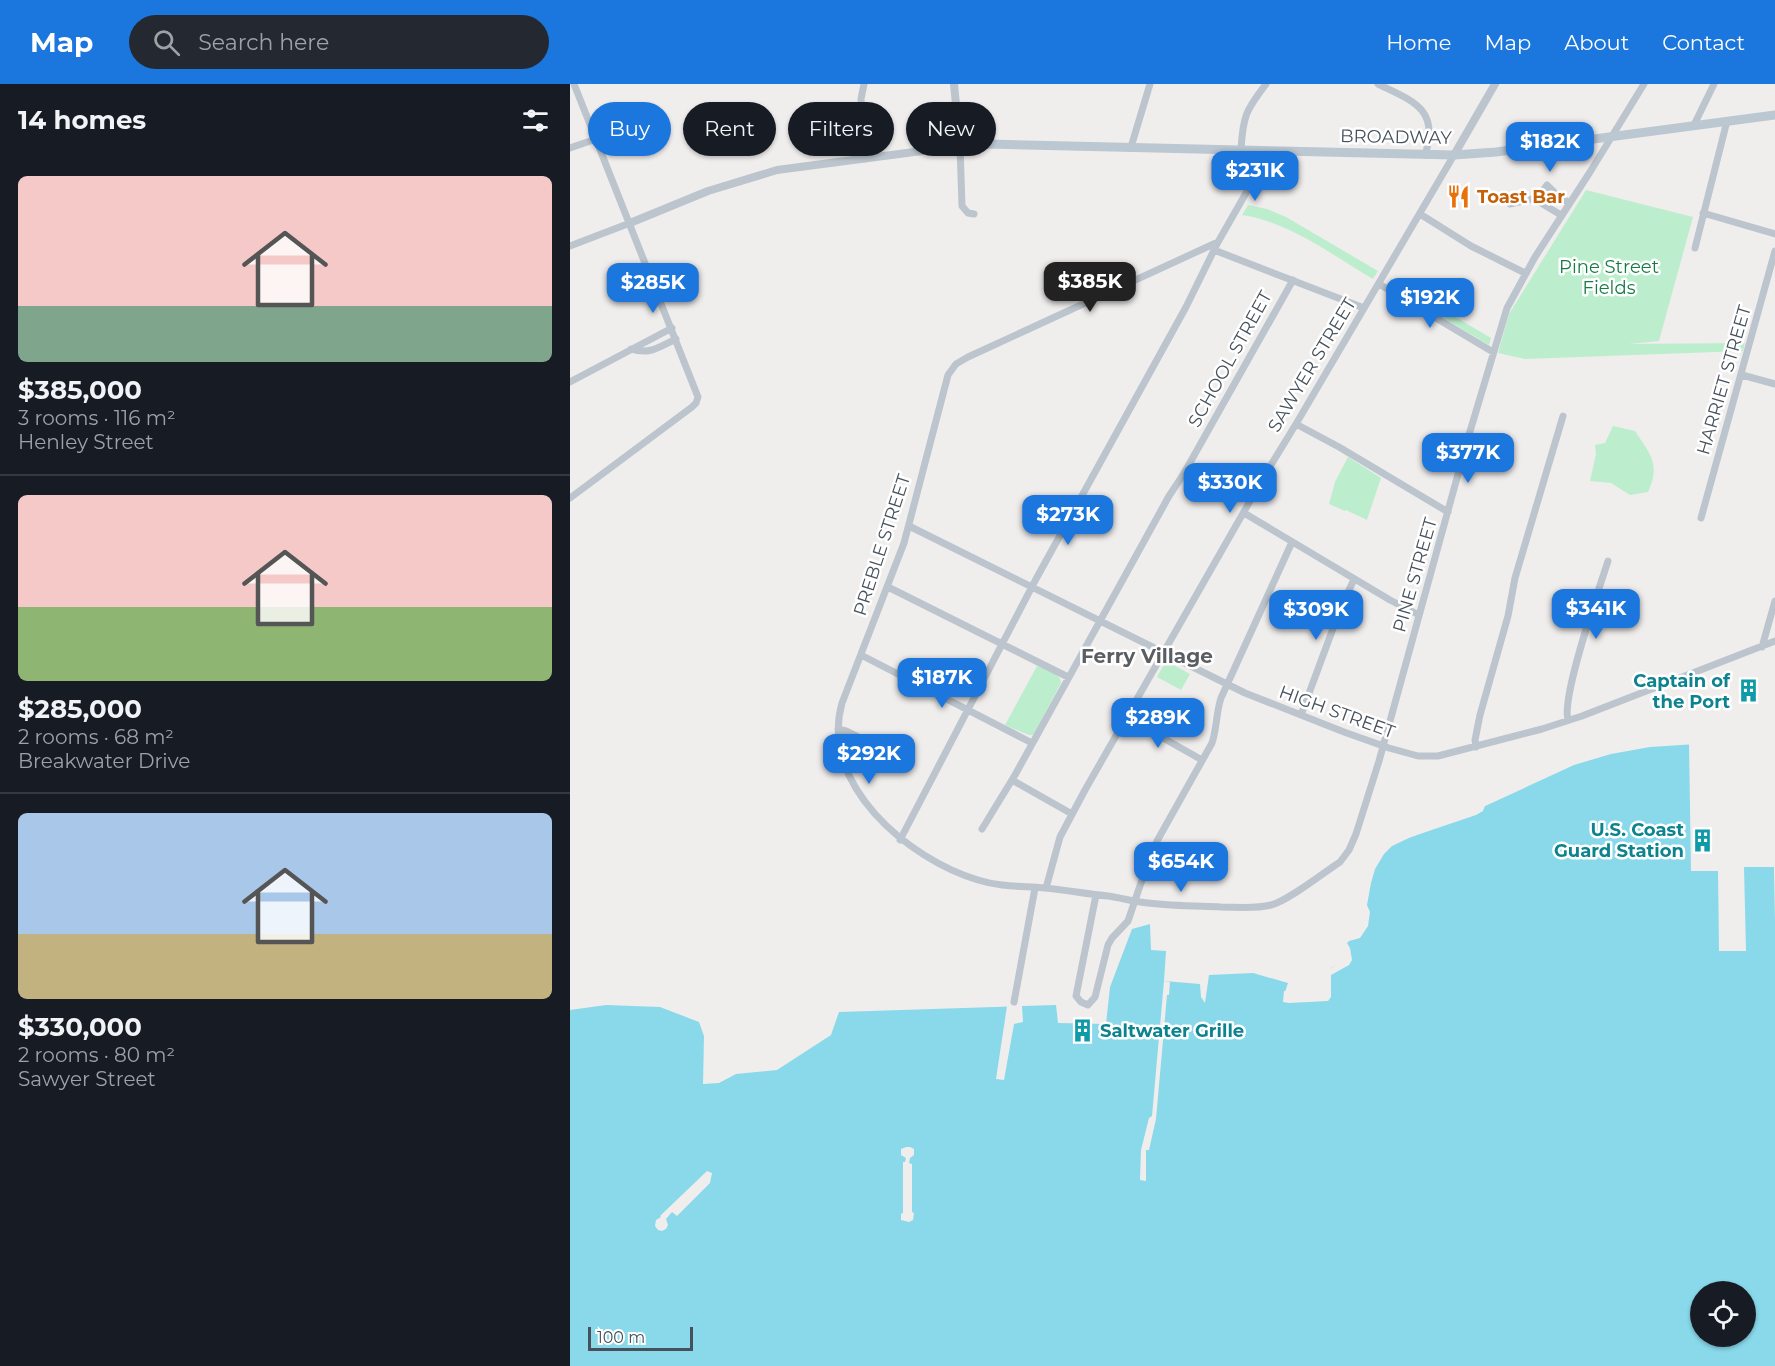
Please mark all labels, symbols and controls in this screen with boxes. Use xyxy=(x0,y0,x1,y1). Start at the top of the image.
search box xyxy=(129,15,549,69)
text: Map xyxy=(30,25,93,59)
icon: search xyxy=(150,26,183,59)
text: Search here xyxy=(198,29,329,56)
text: Home xyxy=(1386,30,1451,55)
text: Map xyxy=(1484,30,1531,55)
text: About xyxy=(1564,30,1629,55)
text: Contact xyxy=(1662,30,1745,55)
chip: Buy xyxy=(588,102,671,156)
chip: Rent xyxy=(683,102,776,156)
chip: Filters xyxy=(788,102,894,156)
chip: New xyxy=(906,102,996,156)
text: 14 homes xyxy=(18,104,146,136)
icon: filters xyxy=(519,104,552,137)
pin: $182K xyxy=(1508,122,1592,173)
street label: BROADWAY xyxy=(1340,125,1453,149)
text: $182K xyxy=(1520,129,1580,153)
pin: $231K xyxy=(1213,151,1297,202)
text: $231K xyxy=(1225,158,1285,182)
restaurant icon: Toast Bar xyxy=(1446,184,1472,210)
place label: Toast Bar xyxy=(1477,186,1565,208)
icon: home xyxy=(231,215,339,323)
park label: Pine Street Fields xyxy=(1559,256,1659,299)
pin: $385K xyxy=(1048,262,1132,313)
pin: $285K xyxy=(611,263,695,314)
text: $385K xyxy=(1058,269,1122,293)
text: $285K xyxy=(621,270,685,294)
pin: $192K xyxy=(1388,278,1472,329)
text: $192K xyxy=(1400,285,1460,309)
street label: SCHOOL STREET xyxy=(1183,286,1277,431)
street label: SAWYER STREET xyxy=(1263,293,1361,436)
street label: HARRIET STREET xyxy=(1692,302,1756,457)
text: $385,000 xyxy=(18,374,142,406)
text: 3 rooms · 116 m² xyxy=(18,406,176,430)
text: Henley Street xyxy=(18,430,154,454)
pin: $377K xyxy=(1426,433,1510,484)
text: $377K xyxy=(1436,440,1500,464)
pin: $330K xyxy=(1188,463,1272,514)
text: $330K xyxy=(1198,470,1262,494)
street label: PREBLE STREET xyxy=(849,471,915,618)
pin: $273K xyxy=(1026,495,1110,546)
text: $273K xyxy=(1036,502,1100,526)
street label: PINE STREET xyxy=(1388,515,1442,635)
icon: home xyxy=(231,534,339,642)
pin: $341K xyxy=(1554,589,1638,640)
pin: $309K xyxy=(1274,590,1358,641)
text: $341K xyxy=(1566,596,1626,620)
text: $309K xyxy=(1283,597,1349,621)
district label: Ferry Village xyxy=(1081,644,1213,668)
pin: $187K xyxy=(900,658,984,709)
text: $187K xyxy=(912,665,972,689)
place label: Captain of the Port xyxy=(1633,670,1731,713)
building icon: Captain of the Port xyxy=(1735,678,1761,704)
street label: HIGH STREET xyxy=(1276,681,1399,743)
text: $285,000 xyxy=(18,693,142,725)
pin: $289K xyxy=(1116,698,1200,749)
text: $289K xyxy=(1125,705,1191,729)
text: 2 rooms · 68 m² xyxy=(18,725,174,749)
pin: $292K xyxy=(827,734,911,785)
text: $292K xyxy=(837,741,901,765)
text: Breakwater Drive xyxy=(18,749,190,773)
place label: U.S. Coast Guard Station xyxy=(1554,819,1684,862)
building icon: U.S. Coast Guard Station xyxy=(1689,827,1715,853)
pin: $654K xyxy=(1139,842,1223,893)
text: $654K xyxy=(1148,849,1214,873)
icon: home xyxy=(231,852,339,960)
text: $330,000 xyxy=(18,1011,142,1043)
building icon: Saltwater Grille xyxy=(1069,1018,1095,1044)
place label: Saltwater Grille xyxy=(1100,1020,1244,1042)
text: 2 rooms · 80 m² xyxy=(18,1043,175,1067)
text: Sawyer Street xyxy=(18,1067,156,1091)
map controls xyxy=(1690,1281,1756,1347)
button: locate xyxy=(1690,1281,1756,1347)
scale bar xyxy=(588,1324,693,1352)
text: 100 m xyxy=(597,1328,645,1347)

